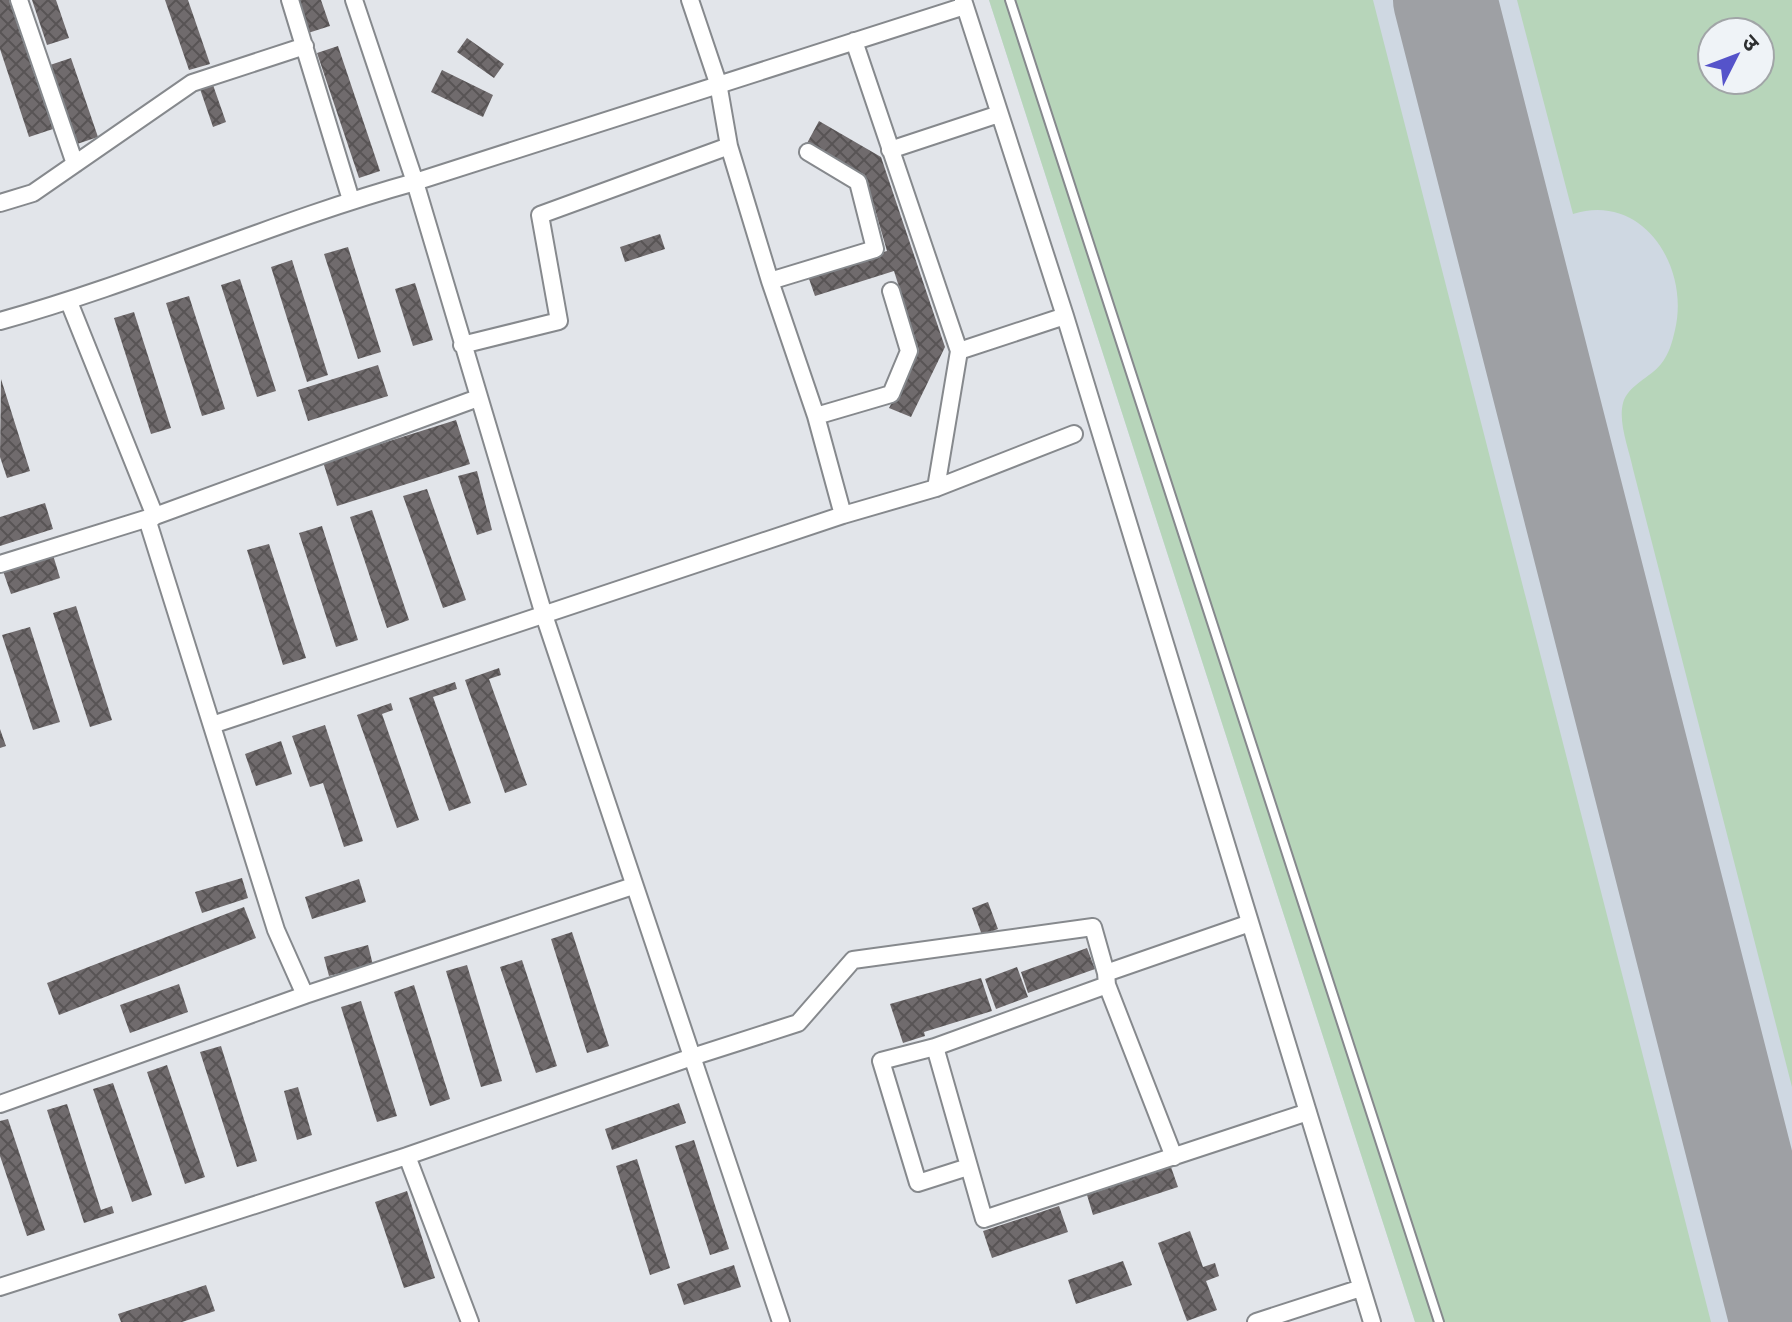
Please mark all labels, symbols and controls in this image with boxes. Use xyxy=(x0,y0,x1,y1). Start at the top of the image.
north arrow xyxy=(1696,16,1776,96)
text: उ xyxy=(1736,28,1766,58)

